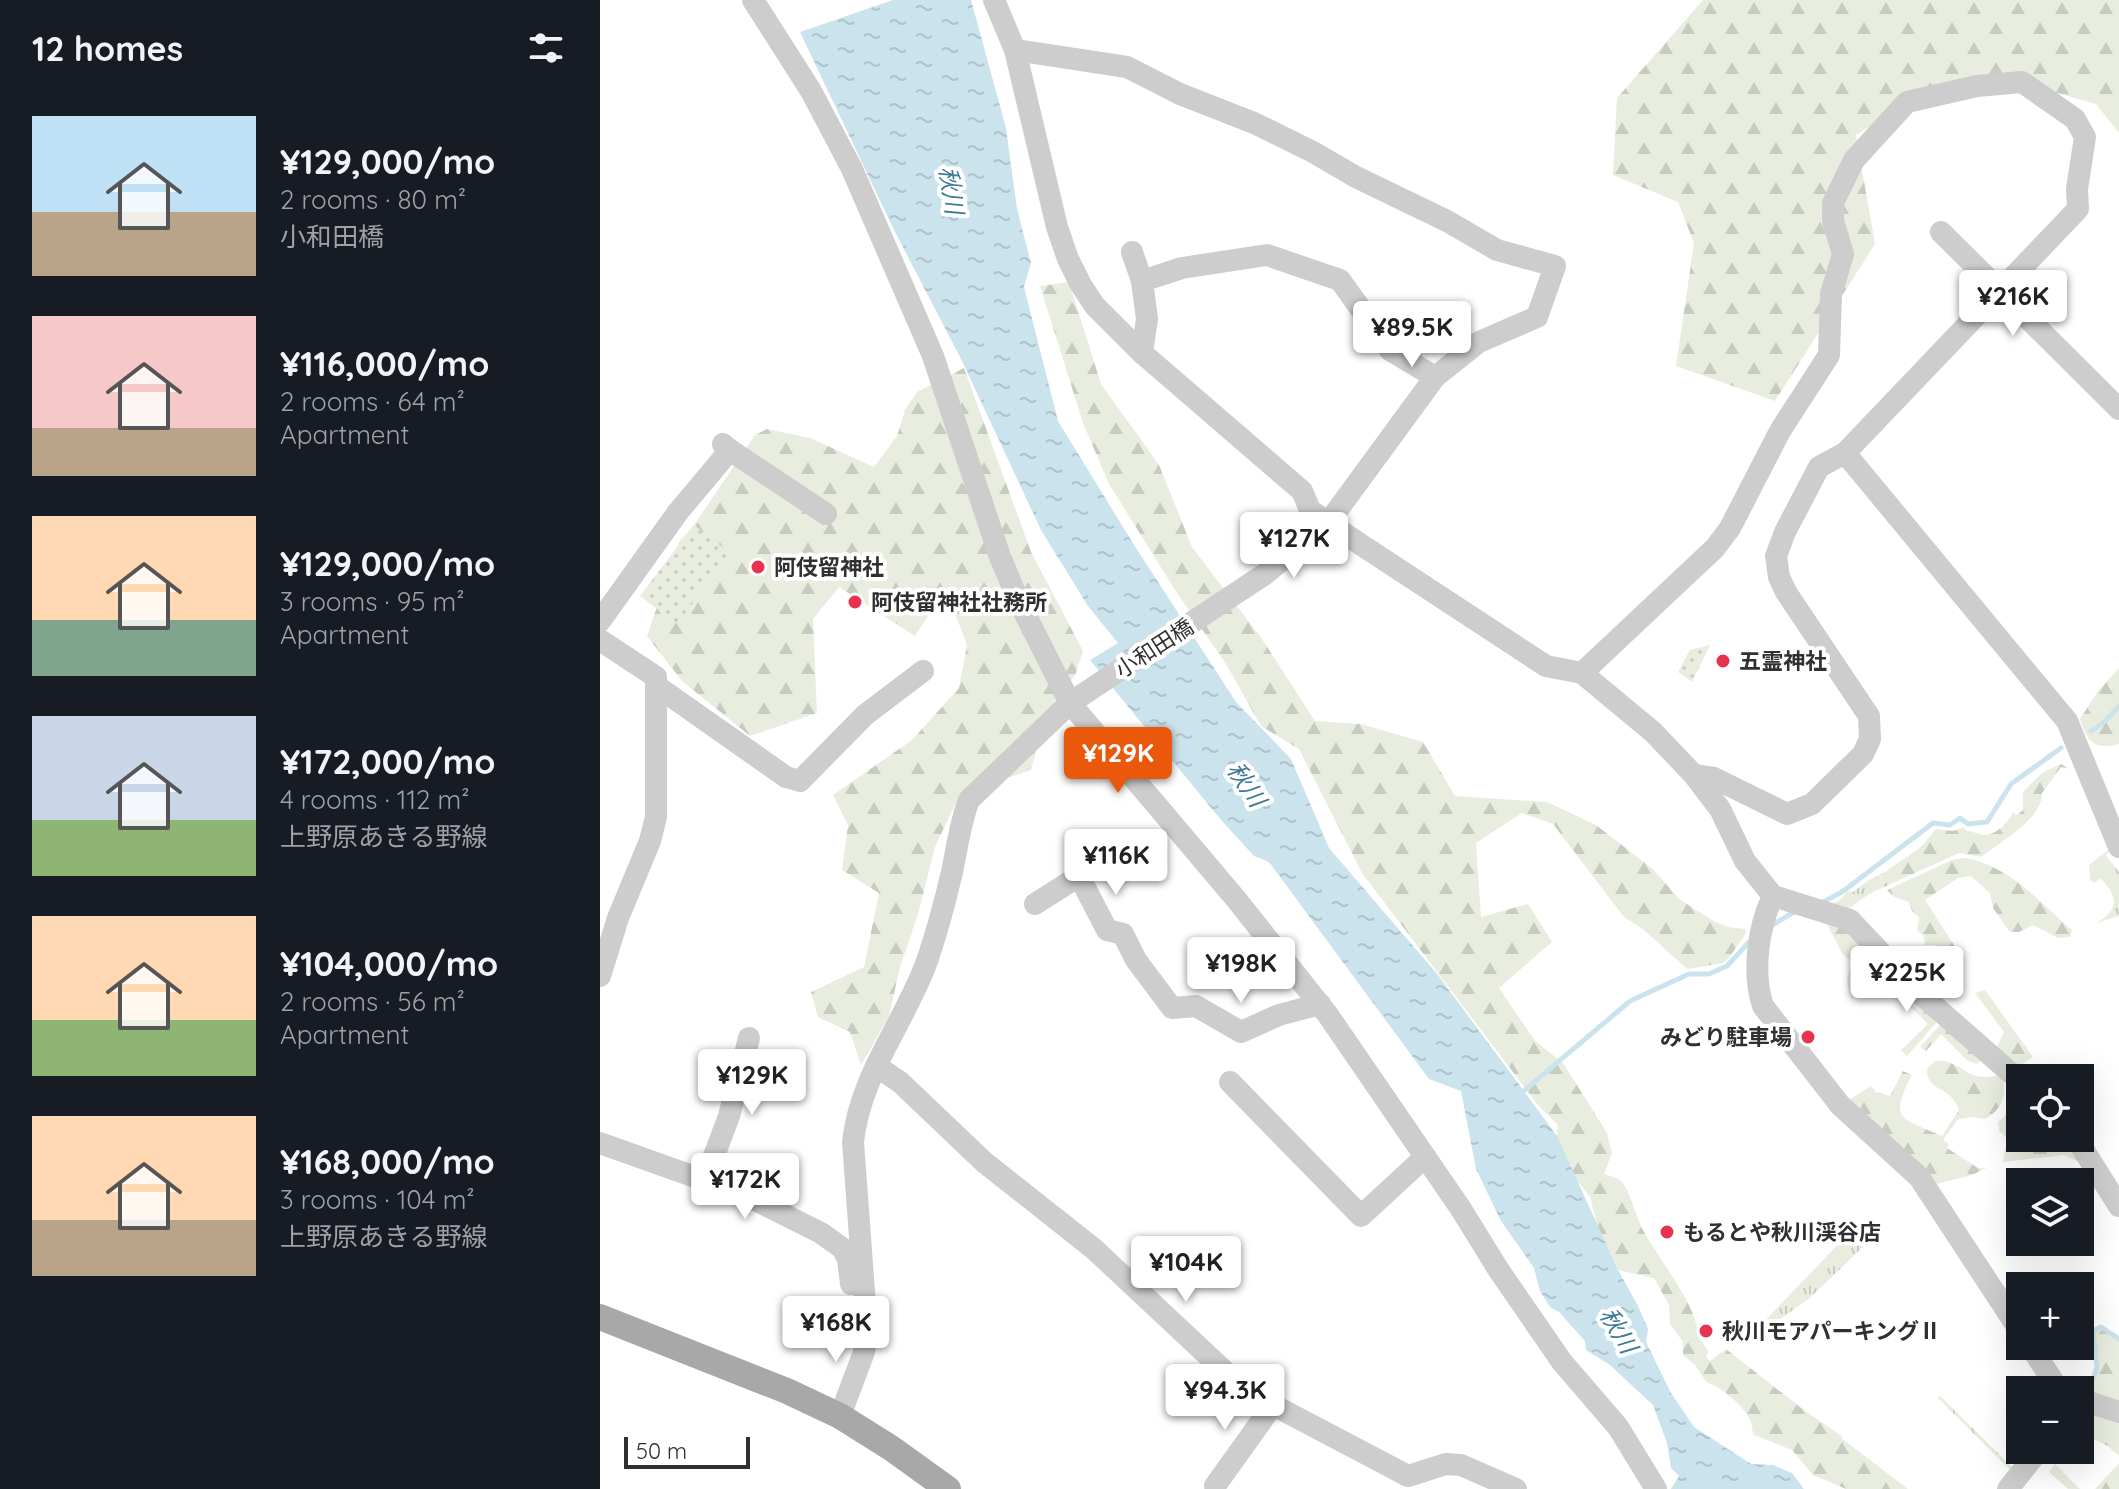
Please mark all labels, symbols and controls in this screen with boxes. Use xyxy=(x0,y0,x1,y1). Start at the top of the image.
icon: filters xyxy=(524,26,568,70)
text: 12 homes xyxy=(32,27,183,70)
text: ¥129,000/mo xyxy=(280,140,495,183)
icon: home xyxy=(96,148,192,244)
water label: 秋川 xyxy=(933,164,971,219)
text: 2 rooms · 80 m² xyxy=(280,183,466,216)
text: 小和田橋 xyxy=(280,220,384,253)
pin: ¥216K xyxy=(1957,270,2069,338)
text: ¥216K xyxy=(1977,279,2049,312)
pin: ¥89.5K xyxy=(1347,301,1477,369)
text: ¥89.5K xyxy=(1371,310,1453,343)
text: ¥116,000/mo xyxy=(280,342,489,385)
icon: home xyxy=(96,348,192,444)
text: 2 rooms · 64 m² xyxy=(280,385,465,418)
text: Apartment xyxy=(280,418,409,451)
pin: ¥127K xyxy=(1238,512,1350,580)
text: ¥127K xyxy=(1258,521,1330,554)
text: ¥129,000/mo xyxy=(280,542,495,585)
icon: home xyxy=(96,548,192,644)
place label: 阿伎留神社 xyxy=(774,553,884,581)
marker: 阿伎留神社 xyxy=(749,558,767,576)
text: 3 rooms · 95 m² xyxy=(280,585,464,618)
place label: 阿伎留神社社務所 xyxy=(871,588,1047,616)
marker: 阿伎留神社社務所 xyxy=(846,593,864,611)
street label: 小和田橋 xyxy=(1109,612,1199,684)
text: Apartment xyxy=(280,618,409,651)
place label: 五霊神社 xyxy=(1739,647,1827,675)
marker: 五霊神社 xyxy=(1714,652,1732,670)
pin: ¥129K xyxy=(1062,727,1174,795)
text: ¥129K xyxy=(1082,736,1154,769)
text: ¥172,000/mo xyxy=(280,740,495,783)
icon: home xyxy=(96,748,192,844)
water label: 秋川 xyxy=(1221,756,1275,815)
text: 4 rooms · 112 m² xyxy=(280,783,470,816)
text: 上野原あきる野線 xyxy=(280,820,487,853)
pin: ¥116K xyxy=(1060,829,1172,897)
text: ¥116K xyxy=(1082,838,1150,871)
pin: ¥198K xyxy=(1185,937,1297,1005)
text: ¥104,000/mo xyxy=(280,942,498,985)
text: ¥198K xyxy=(1205,946,1277,979)
pin: ¥225K xyxy=(1851,946,1963,1014)
icon: home xyxy=(96,948,192,1044)
text: ¥225K xyxy=(1868,955,1946,988)
text: 2 rooms · 56 m² xyxy=(280,985,465,1018)
text: Apartment xyxy=(280,1018,409,1051)
place label: みどり駐車場 xyxy=(1660,1023,1792,1051)
marker: みどり駐車場 xyxy=(1799,1028,1817,1046)
pin: ¥129K xyxy=(696,1049,808,1117)
text: ¥129K xyxy=(716,1058,788,1091)
map controls xyxy=(2006,1064,2094,1464)
button: locate xyxy=(2006,1064,2094,1152)
text: ¥168,000/mo xyxy=(280,1140,495,1183)
icon: home xyxy=(96,1148,192,1244)
pin: ¥172K xyxy=(689,1153,801,1221)
text: ¥172K xyxy=(709,1162,781,1195)
button: layers xyxy=(2006,1168,2094,1256)
text: 3 rooms · 104 m² xyxy=(280,1183,475,1216)
place label: もるとや秋川渓谷店 xyxy=(1683,1218,1881,1246)
text: 上野原あきる野線 xyxy=(280,1220,487,1253)
marker: もるとや秋川渓谷店 xyxy=(1658,1223,1676,1241)
pin: ¥104K xyxy=(1130,1236,1242,1304)
text: ¥104K xyxy=(1149,1245,1223,1278)
button: + xyxy=(2006,1272,2094,1360)
pin: ¥168K xyxy=(780,1296,892,1364)
water label: 秋川 xyxy=(1594,1302,1646,1361)
text: ¥168K xyxy=(800,1305,872,1338)
place label: 秋川モアパーキングⅡ xyxy=(1722,1317,1941,1345)
marker: 秋川モアパーキングⅡ xyxy=(1697,1322,1715,1340)
pin: ¥94.3K xyxy=(1160,1364,1290,1432)
text: ¥94.3K xyxy=(1183,1373,1267,1406)
button: − xyxy=(2006,1376,2094,1464)
scale bar xyxy=(624,1433,750,1469)
text: 50 m xyxy=(636,1437,687,1465)

